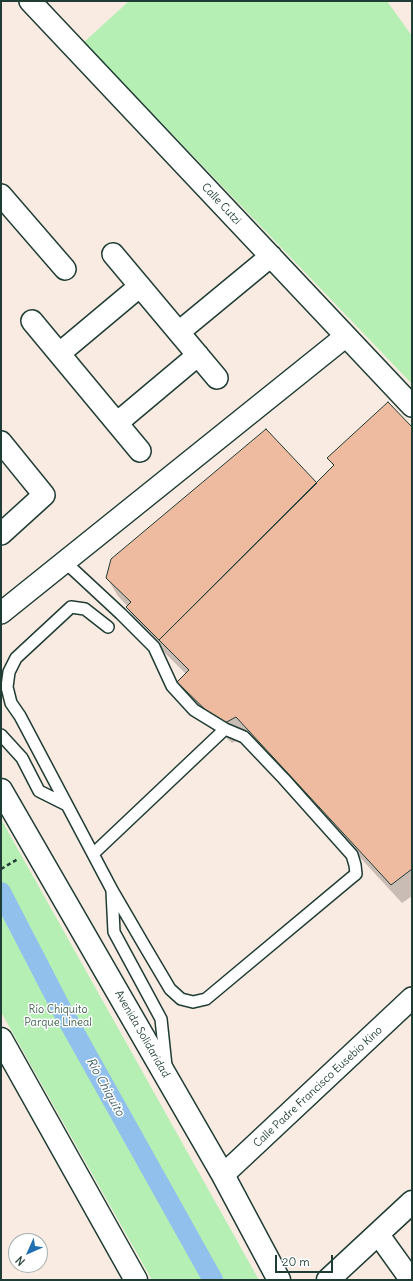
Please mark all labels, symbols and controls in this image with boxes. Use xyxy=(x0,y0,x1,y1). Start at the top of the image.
street label: Calle Cutzi xyxy=(198,181,244,227)
street label: Avenida Solidaridad xyxy=(112,988,172,1080)
park label: Río Chiquito Parque Lineal xyxy=(24,1003,92,1029)
street label: Calle Padre Francisco Eusebio Kino xyxy=(251,1024,385,1150)
water label: Río Chiquito xyxy=(83,1055,127,1119)
north arrow xyxy=(8,1233,48,1273)
scale bar xyxy=(277,1247,335,1273)
text: N xyxy=(13,1253,28,1268)
text: 20 m xyxy=(282,1254,310,1269)

